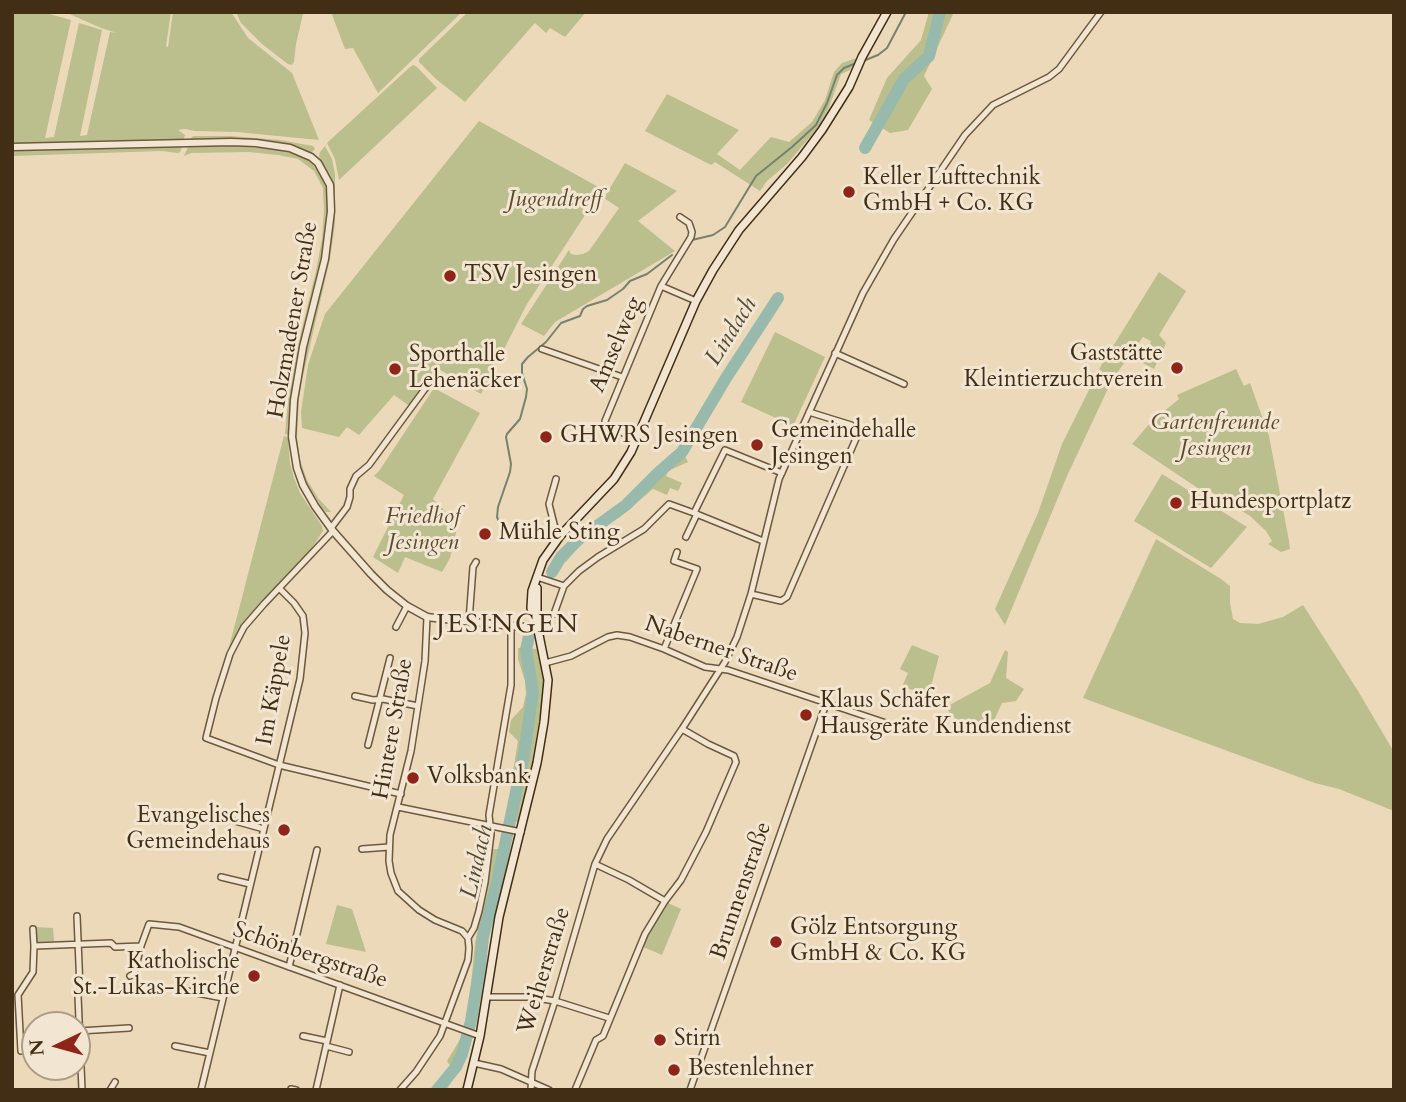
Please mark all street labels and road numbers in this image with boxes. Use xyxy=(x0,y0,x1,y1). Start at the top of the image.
street label: Holzmadener Straße xyxy=(263,220,325,420)
street label: Amselweg xyxy=(584,293,650,397)
street label: Naberner Straße xyxy=(641,611,801,689)
street label: Im Käppele xyxy=(252,632,298,748)
street label: Hintere Straße xyxy=(368,656,420,802)
street label: Brunnenstraße xyxy=(706,819,778,963)
street label: Weiherstraße xyxy=(513,904,577,1038)
street label: Schönbergstraße xyxy=(229,917,391,995)

